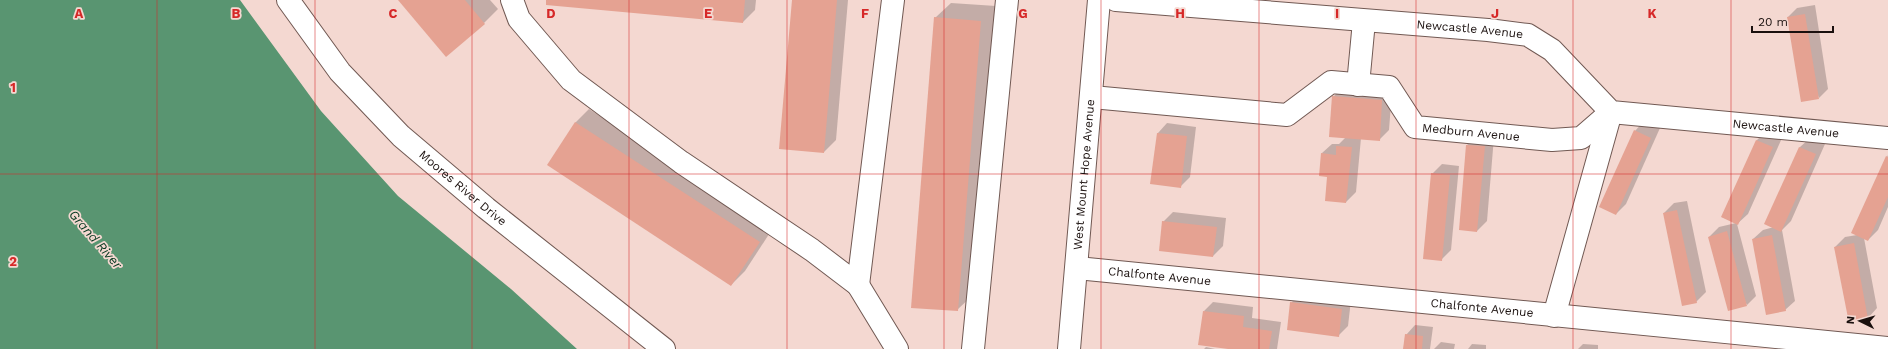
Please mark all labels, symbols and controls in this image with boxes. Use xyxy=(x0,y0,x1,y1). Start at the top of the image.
text: A xyxy=(75,6,84,21)
text: B xyxy=(232,6,241,21)
text: C xyxy=(389,6,398,21)
text: D xyxy=(546,6,556,21)
text: E xyxy=(704,6,712,21)
text: F xyxy=(861,6,869,21)
text: G xyxy=(1018,6,1028,21)
text: H xyxy=(1175,6,1185,21)
text: I xyxy=(1335,6,1339,21)
text: J xyxy=(1491,6,1499,21)
text: K xyxy=(1647,6,1657,21)
scale bar xyxy=(1752,8,1833,34)
text: 20 m xyxy=(1758,15,1788,29)
street label: Newcastle Avenue xyxy=(1416,17,1524,41)
text: 1 xyxy=(10,80,16,95)
street label: West Mount Hope Avenue xyxy=(1071,99,1097,251)
street label: Newcastle Avenue xyxy=(1732,116,1840,140)
street label: Medburn Avenue xyxy=(1422,121,1521,144)
street label: Moores River Drive xyxy=(416,147,509,229)
water label: Grand River xyxy=(66,207,126,272)
text: 2 xyxy=(9,254,17,269)
street label: Chalfonte Avenue xyxy=(1107,264,1212,288)
street label: Chalfonte Avenue xyxy=(1430,296,1534,320)
north arrow xyxy=(1840,301,1880,341)
text: N xyxy=(1844,316,1857,325)

